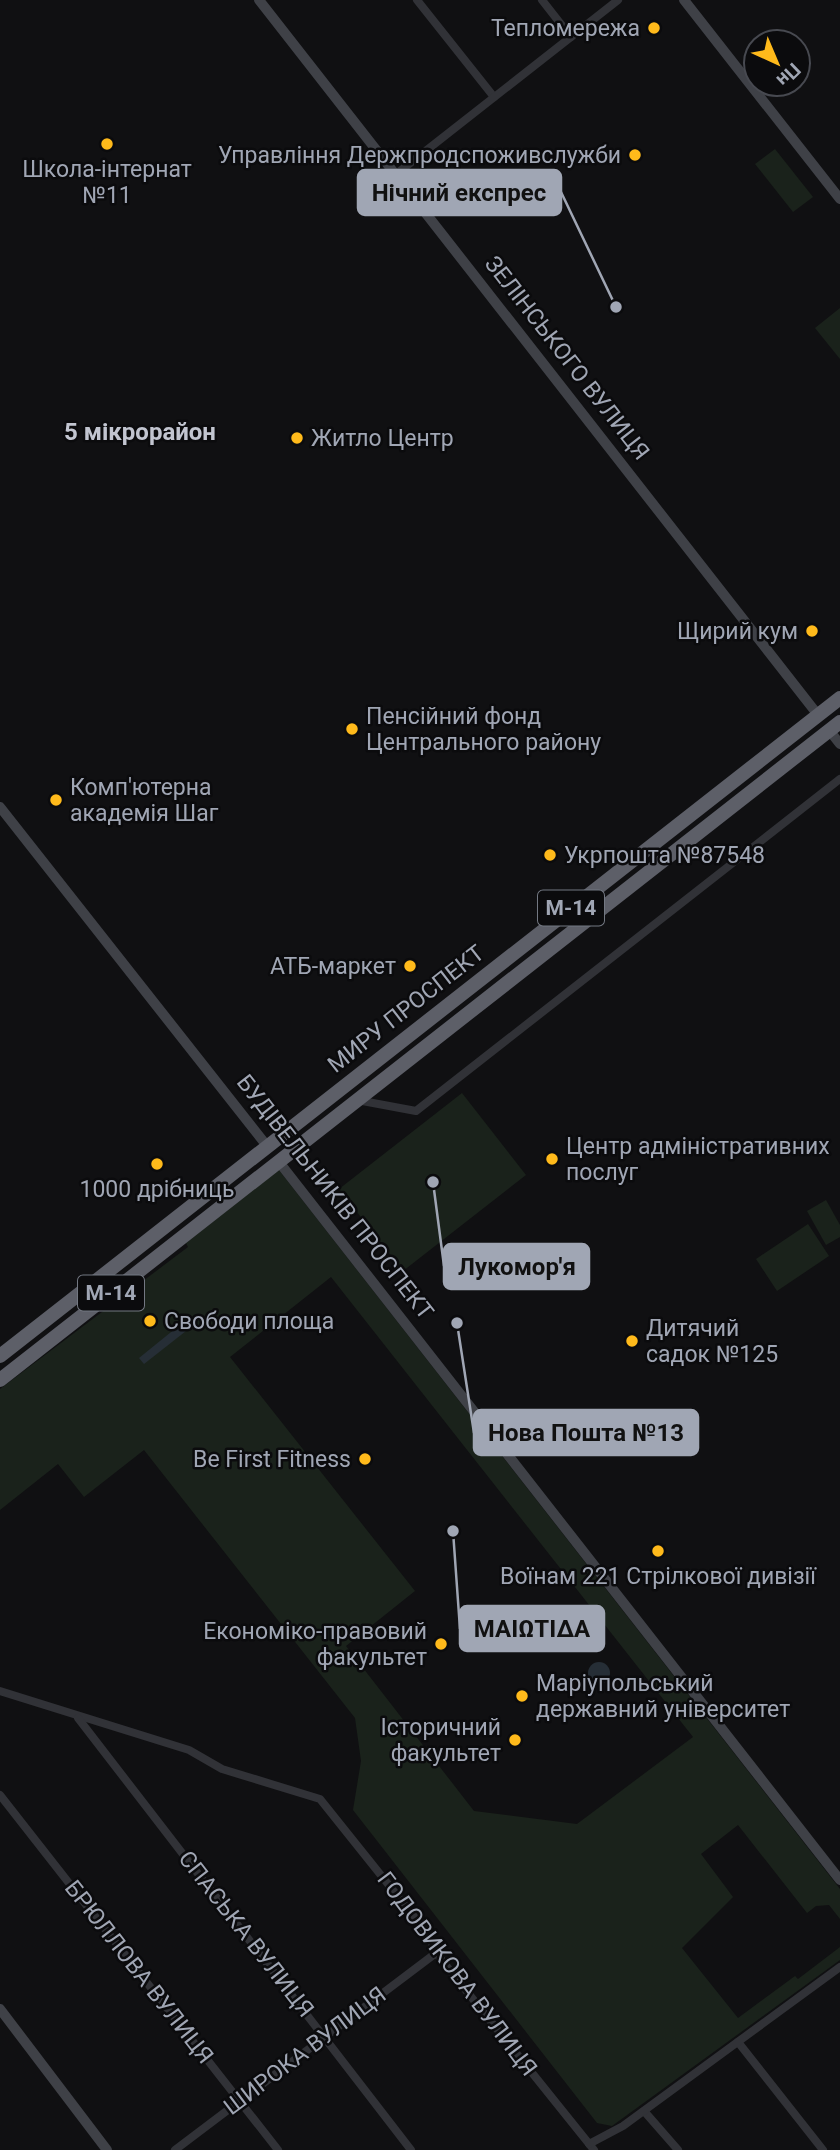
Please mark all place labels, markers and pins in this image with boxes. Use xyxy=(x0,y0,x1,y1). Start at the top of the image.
place label: Тепломережа xyxy=(491,15,640,42)
marker: Тепломережа xyxy=(646,20,662,36)
marker: Школа-інтернат №11 xyxy=(99,136,115,152)
place label: Управління Держпродспоживслужби xyxy=(218,142,621,169)
marker: Управління Держпродспоживслужби xyxy=(627,147,643,163)
place label: Школа-інтернат №11 xyxy=(22,156,192,209)
callout: Нічний експрес xyxy=(358,170,561,215)
place label: Житло Центр xyxy=(311,425,454,452)
marker: Житло Центр xyxy=(289,430,305,446)
place label: Щирий кум xyxy=(677,618,798,645)
marker: Щирий кум xyxy=(804,623,820,639)
place label: Пенсійний фонд Центрального району xyxy=(366,703,601,756)
marker: Пенсійний фонд Центрального району xyxy=(344,721,360,737)
place label: Комп'ютерна академія Шаг xyxy=(70,774,219,827)
marker: Комп'ютерна академія Шаг xyxy=(48,792,64,808)
place label: Укрпошта №87548 xyxy=(564,842,765,869)
marker: Укрпошта №87548 xyxy=(542,847,558,863)
place label: АТБ-маркет xyxy=(270,953,396,980)
marker: АТБ-маркет xyxy=(402,958,418,974)
place label: Центр адміністративних послуг xyxy=(566,1133,830,1186)
marker: Центр адміністративних послуг xyxy=(544,1151,560,1167)
marker: 1000 дрібниць xyxy=(149,1156,165,1172)
place label: 1000 дрібниць xyxy=(80,1176,235,1203)
callout: Лукомор'я xyxy=(444,1244,589,1289)
place label: Свободи площа xyxy=(164,1308,334,1335)
marker: Свободи площа xyxy=(142,1313,158,1329)
place label: Дитячий садок №125 xyxy=(646,1315,778,1368)
marker: Дитячий садок №125 xyxy=(624,1333,640,1349)
callout: Нова Пошта №13 xyxy=(474,1410,698,1455)
place label: Be First Fitness xyxy=(193,1446,351,1473)
marker: Be First Fitness xyxy=(357,1451,373,1467)
marker: Воїнам 221 Стрілкової дивізії xyxy=(650,1543,666,1559)
place label: Воїнам 221 Стрілкової дивізії xyxy=(500,1563,817,1590)
callout: ΜΑΙΩΤΙΔΑ xyxy=(460,1606,604,1651)
place label: Економіко-правовий факультет xyxy=(203,1618,427,1671)
marker: Економіко-правовий факультет xyxy=(433,1636,449,1652)
place label: Маріупольський державний університет xyxy=(536,1670,790,1723)
marker: Маріупольський державний університет xyxy=(514,1688,530,1704)
place label: Історичний факультет xyxy=(380,1714,501,1767)
marker: Історичний факультет xyxy=(507,1732,523,1748)

